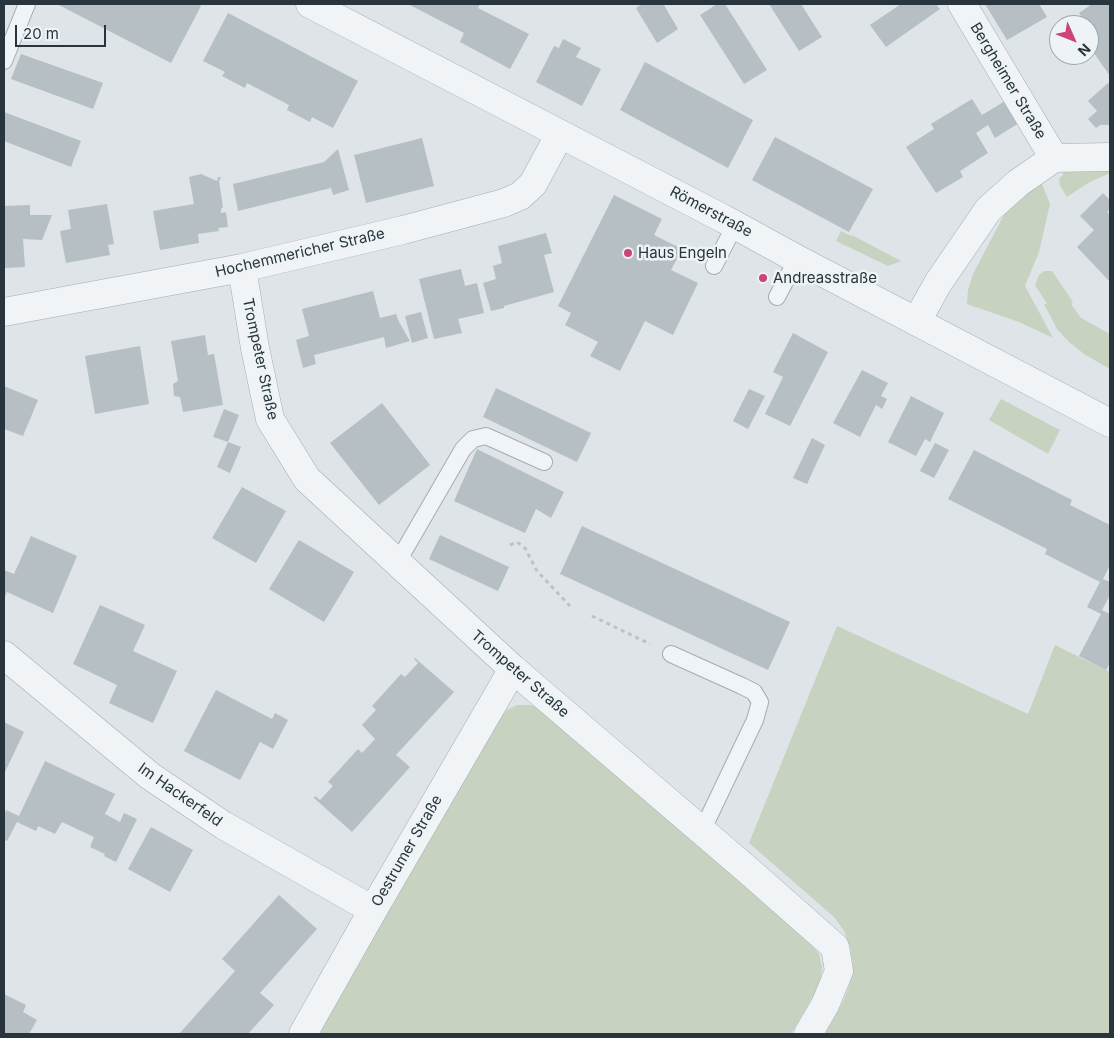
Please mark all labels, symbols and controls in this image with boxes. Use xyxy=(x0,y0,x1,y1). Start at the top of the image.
scale bar xyxy=(18,15,109,47)
north arrow xyxy=(1049,15,1099,65)
street label: Bergheimer Straße xyxy=(966,19,1050,143)
text: 20 m xyxy=(23,24,59,43)
text: N xyxy=(1075,40,1094,60)
street label: Römerstraße xyxy=(667,183,755,241)
street label: Hochemmericher Straße xyxy=(213,225,387,281)
place label: Haus Engeln xyxy=(638,244,727,262)
marker: Haus Engeln xyxy=(622,247,634,259)
place label: Andreasstraße xyxy=(773,269,877,287)
marker: Andreasstraße xyxy=(757,272,769,284)
street label: Trompeter Straße xyxy=(238,296,282,422)
street label: Trompeter Straße xyxy=(467,626,573,722)
street label: Im Hackerfeld xyxy=(134,759,226,831)
street label: Oestrumer Straße xyxy=(368,792,446,910)

